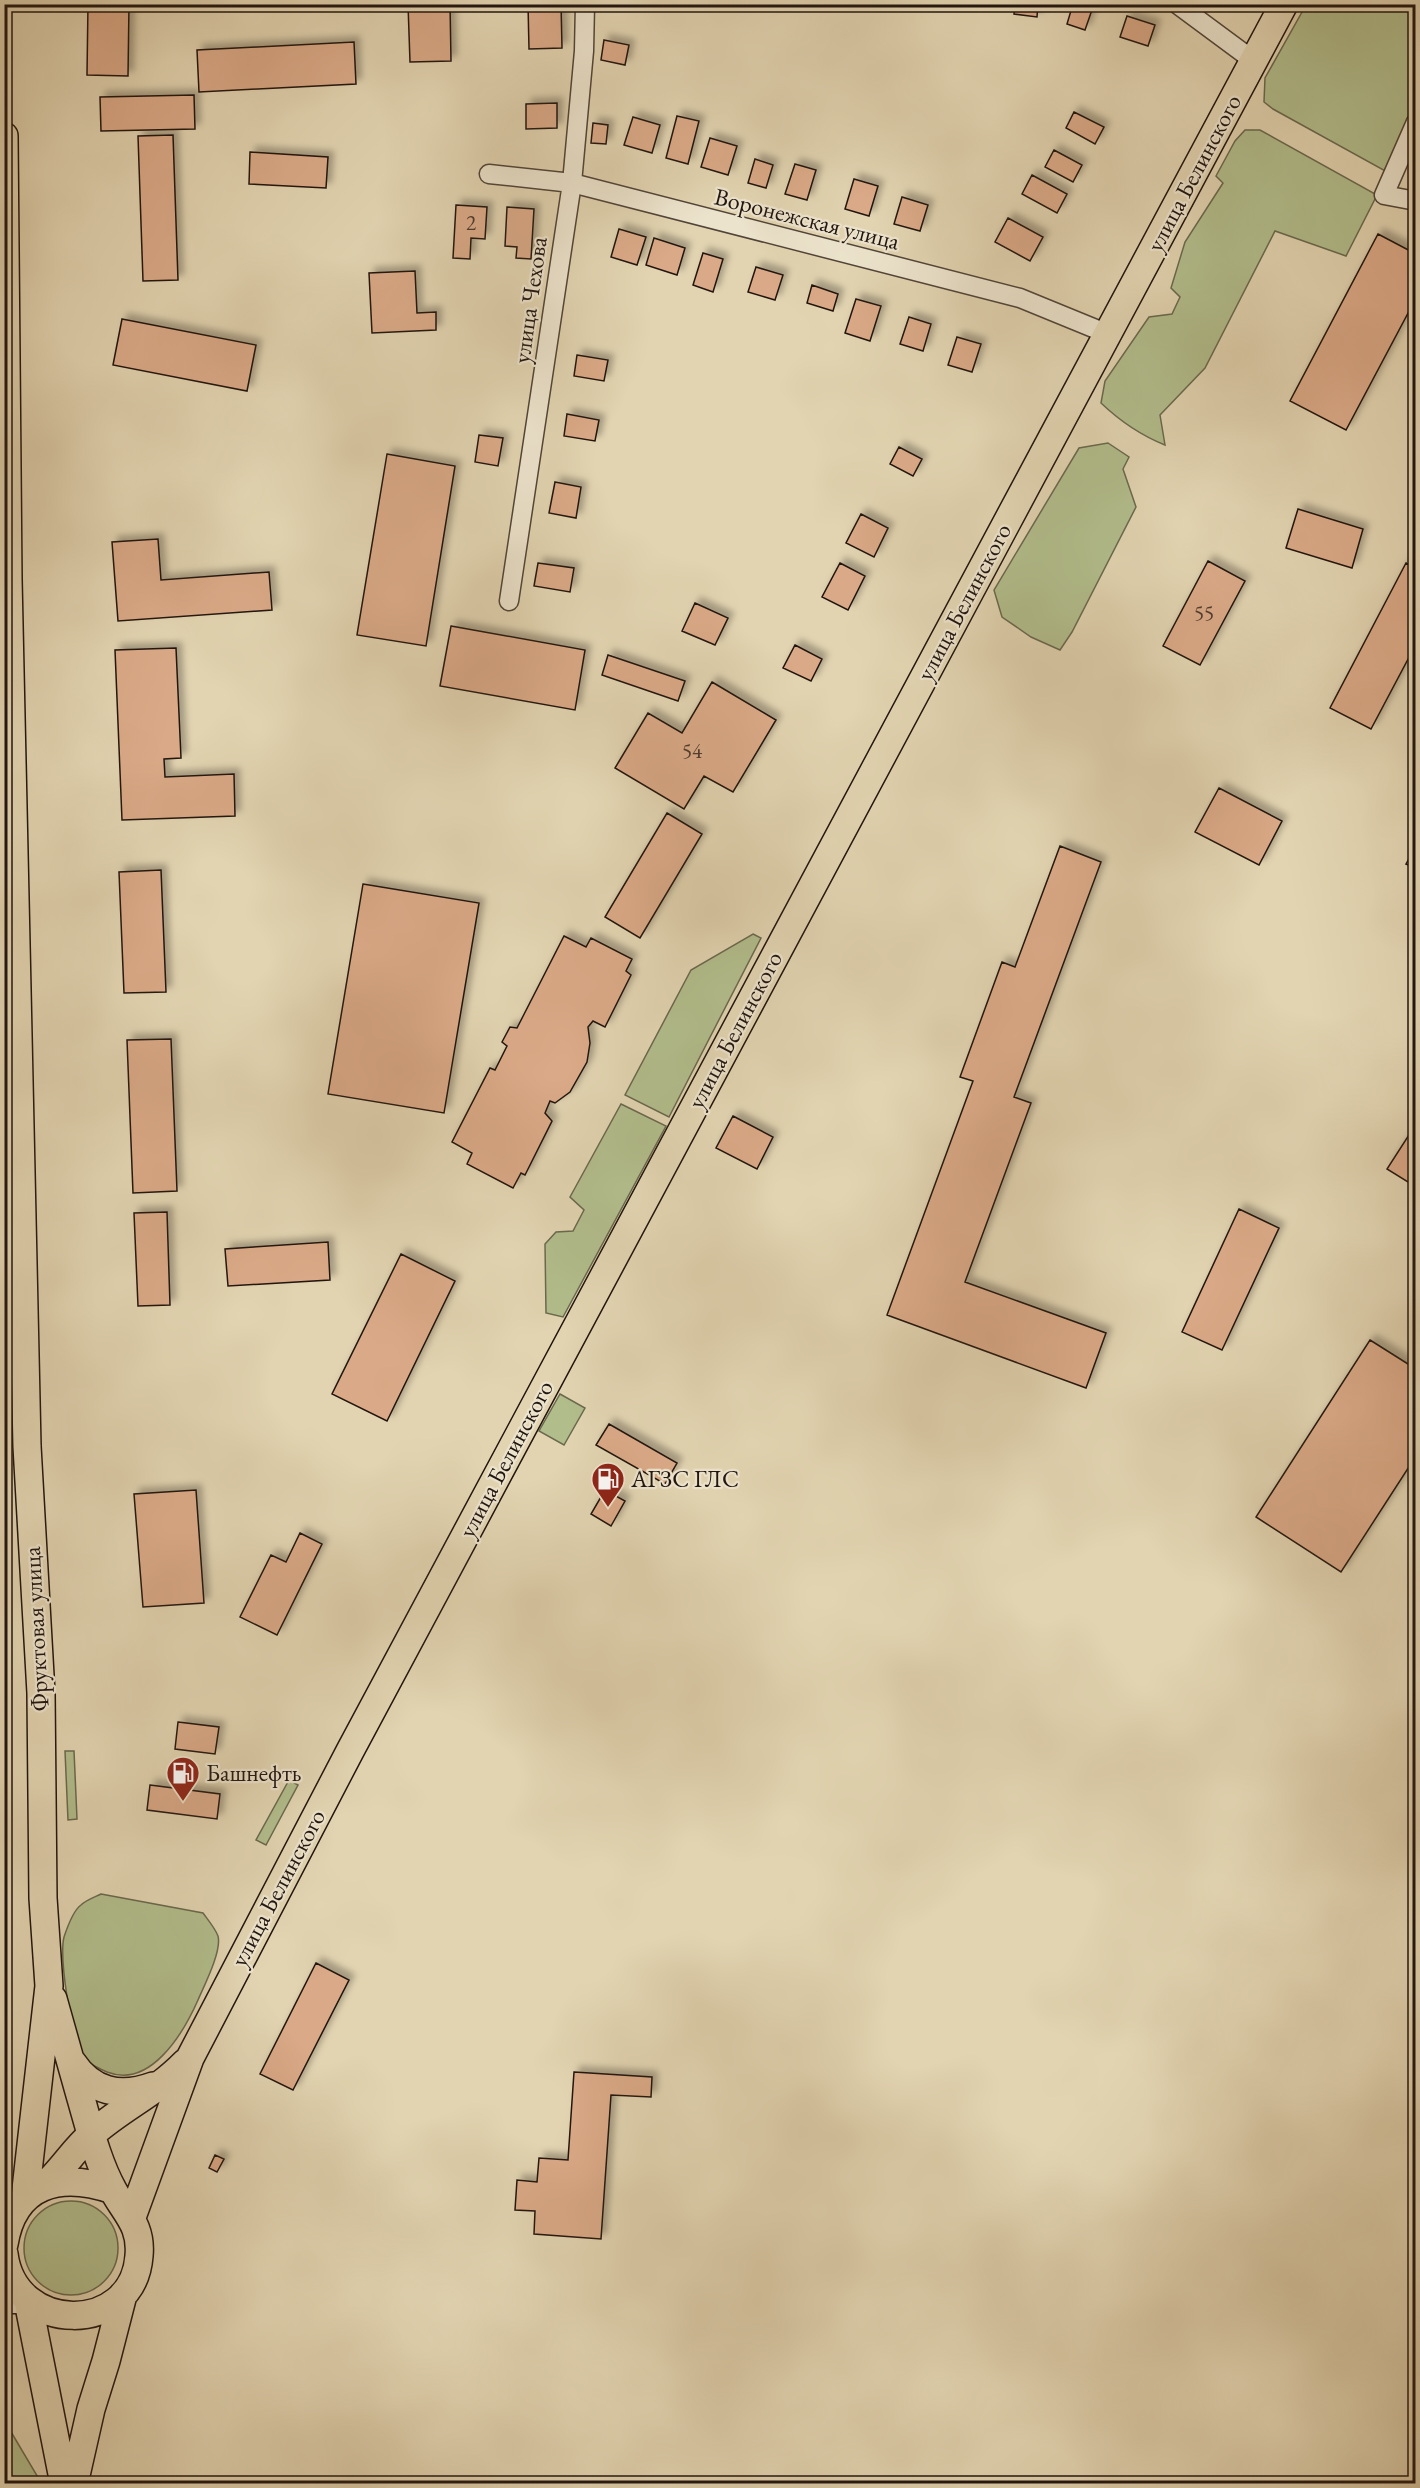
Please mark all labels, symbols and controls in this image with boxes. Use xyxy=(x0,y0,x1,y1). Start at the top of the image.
street label: улица Белинского xyxy=(1139,89,1248,257)
street label: Воронежская улица xyxy=(711,181,903,257)
house number: 2 xyxy=(466,209,476,236)
street label: улица Чехова xyxy=(505,234,554,365)
street label: улица Белинского xyxy=(909,518,1018,686)
house number: 55 xyxy=(1194,599,1214,626)
house number: 54 xyxy=(682,737,703,764)
street label: улица Белинского xyxy=(680,946,789,1114)
street label: улица Белинского xyxy=(451,1375,560,1543)
fuel station icon: АГЗС ГЛС xyxy=(590,1461,626,1508)
place label: АГЗС ГЛС xyxy=(630,1463,739,1494)
street label: Фруктовая улица xyxy=(16,1545,55,1712)
fuel station icon: Башнефть xyxy=(165,1755,201,1802)
place label: Башнефть xyxy=(206,1757,301,1788)
street label: улица Белинского xyxy=(223,1804,332,1972)

